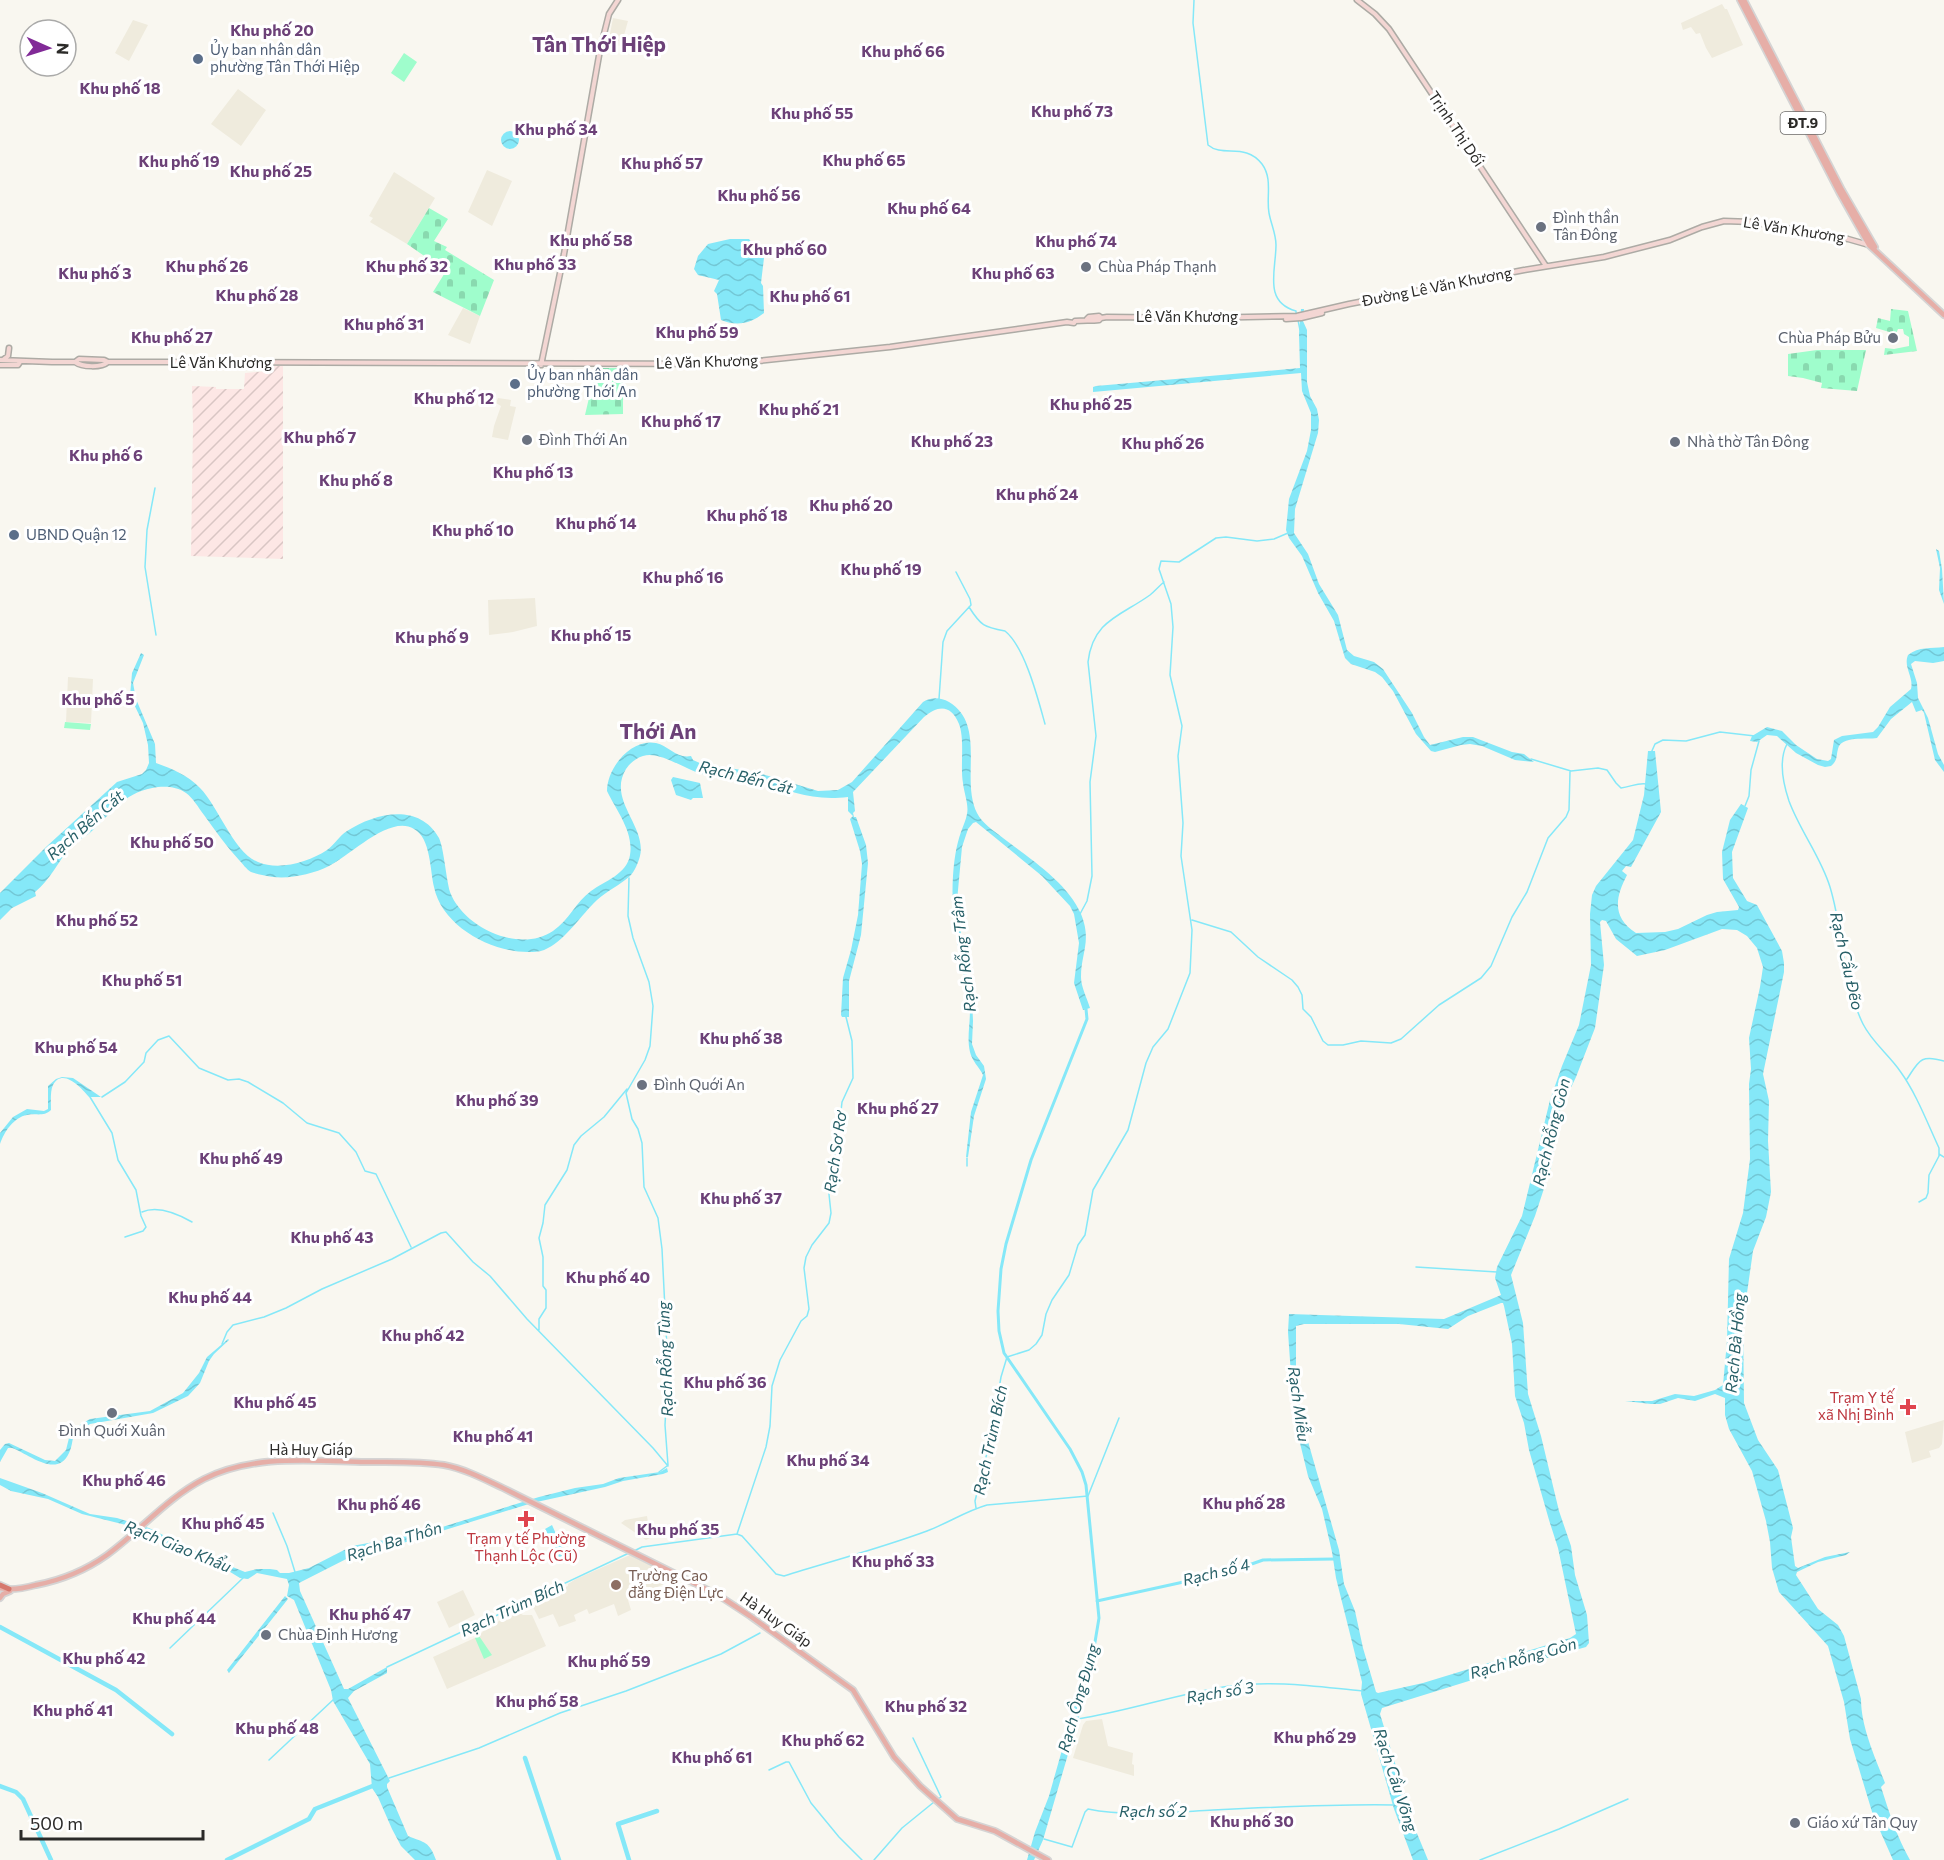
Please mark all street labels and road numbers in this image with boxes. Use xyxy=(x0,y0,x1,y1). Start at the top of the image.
street label: Trịnh Thị Dối xyxy=(1425,87,1489,170)
road number: ĐT.9 xyxy=(1780,112,1826,134)
street label: Lê Văn Khương xyxy=(1742,212,1846,246)
street label: Đường Lê Văn Khương xyxy=(1359,263,1513,310)
street label: Lê Văn Khương xyxy=(1136,307,1238,325)
street label: Lê Văn Khương xyxy=(655,350,758,372)
street label: Lê Văn Khương xyxy=(170,353,272,371)
street label: Hà Huy Giáp xyxy=(269,1440,353,1458)
street label: Hà Huy Giáp xyxy=(737,1588,816,1651)

